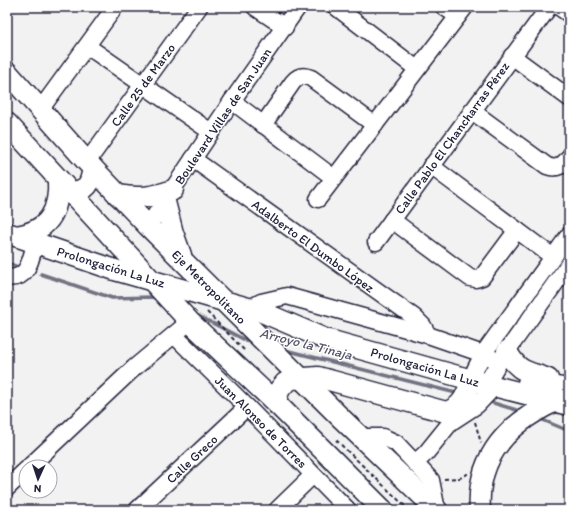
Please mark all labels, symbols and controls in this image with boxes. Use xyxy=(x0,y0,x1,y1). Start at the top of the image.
street label: Calle 25 de Marzo xyxy=(108,40,178,130)
street label: Boulevard Villas de San Juan xyxy=(172,44,275,187)
street label: Calle Pablo El Chancharras Pérez xyxy=(392,59,512,217)
street label: Adalberto El Dumbo López xyxy=(249,197,377,295)
street label: Prolongación La Luz xyxy=(55,243,167,291)
street label: Eje Metropolitano xyxy=(169,247,249,327)
water label: Arroyo la Tinaja xyxy=(258,324,355,364)
street label: Prolongación La Luz xyxy=(369,344,481,390)
street label: Juan Alonso de Torres xyxy=(212,373,310,471)
street label: Calle Greco xyxy=(163,431,221,487)
north arrow xyxy=(18,459,58,499)
text: N xyxy=(33,482,42,495)

